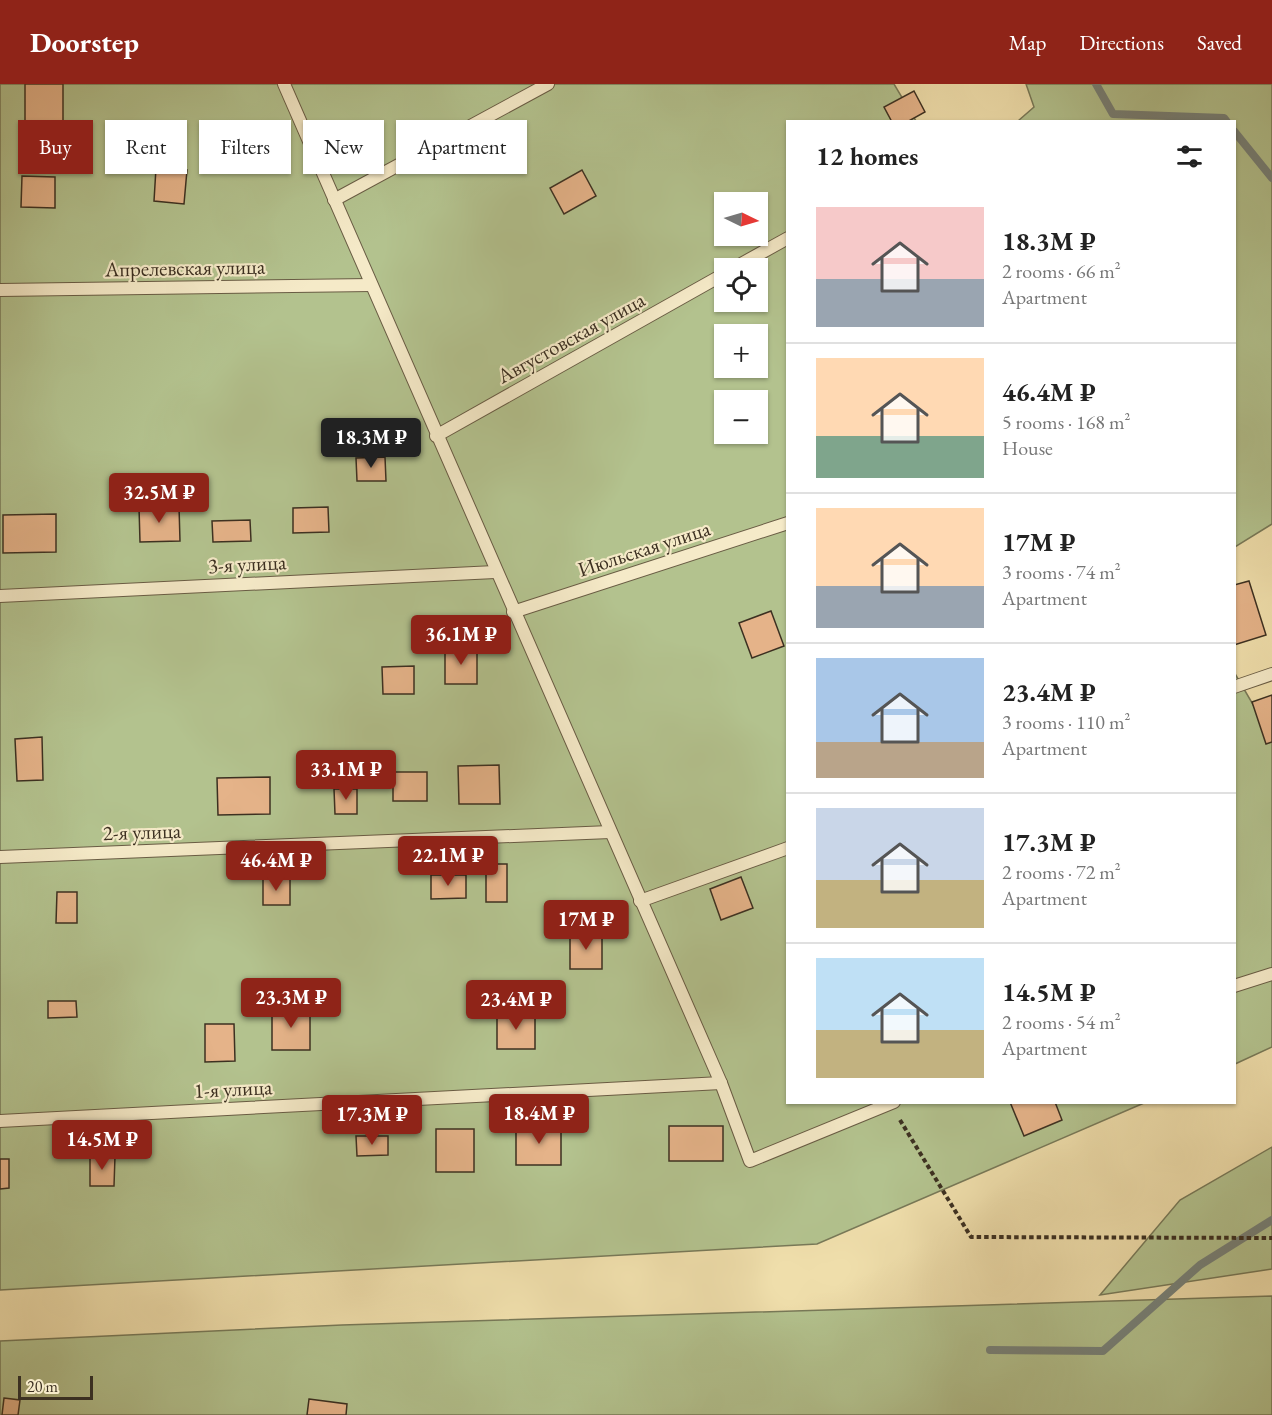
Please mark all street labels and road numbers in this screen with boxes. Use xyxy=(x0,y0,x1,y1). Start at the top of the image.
street label: Апрелевская улица xyxy=(104,253,266,282)
street label: Августовская улица xyxy=(491,285,650,390)
street label: Июльская улица xyxy=(574,514,714,583)
street label: 3-я улица xyxy=(207,548,287,579)
street label: 2-я улица xyxy=(102,817,182,846)
street label: 1-я улица xyxy=(193,1073,273,1104)

